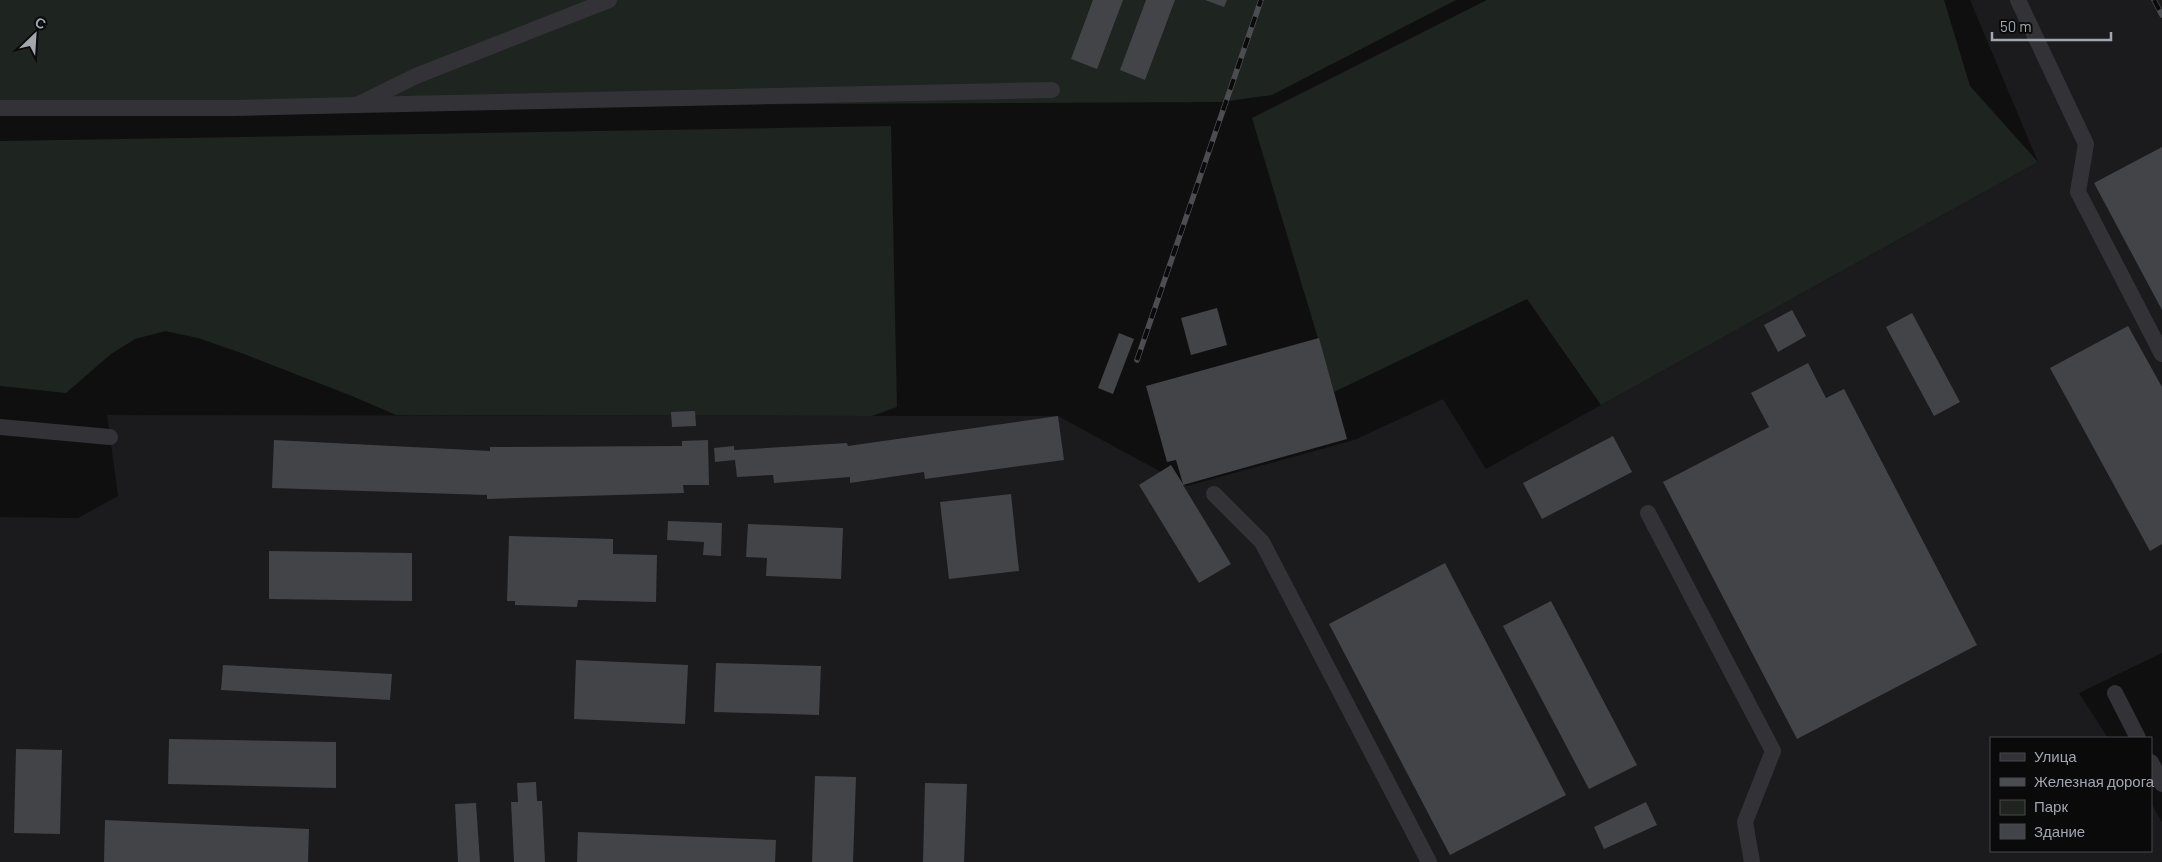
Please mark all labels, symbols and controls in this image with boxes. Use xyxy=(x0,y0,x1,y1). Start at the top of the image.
north arrow xyxy=(10,10,60,60)
scale bar xyxy=(1992,10,2111,42)
text: С xyxy=(33,13,49,33)
text: 50 m xyxy=(2000,17,2032,35)
legend xyxy=(1990,737,2152,852)
text: Улица xyxy=(2034,747,2077,765)
text: Железная дорога xyxy=(2034,772,2155,790)
text: Парк xyxy=(2034,797,2068,815)
text: Здание xyxy=(2034,822,2085,840)

